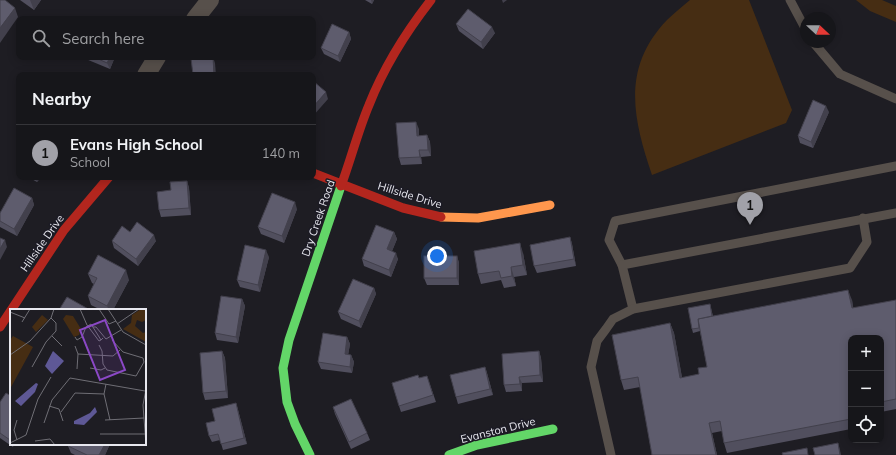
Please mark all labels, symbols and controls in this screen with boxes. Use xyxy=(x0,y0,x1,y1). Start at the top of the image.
north arrow xyxy=(800,12,836,48)
search box xyxy=(16,16,316,60)
icon: search xyxy=(30,27,52,49)
text: Search here xyxy=(62,29,144,48)
text: Nearby xyxy=(32,88,91,109)
text: Evans High School xyxy=(70,135,203,154)
text: 1 xyxy=(41,145,49,161)
text: 140 m xyxy=(262,145,300,161)
text: School xyxy=(70,154,110,170)
street label: Dry Creek Road xyxy=(298,178,338,258)
street label: Hillside Drive xyxy=(376,179,444,211)
pin: 1 xyxy=(737,192,763,225)
street label: Hillside Drive xyxy=(17,212,67,274)
your location xyxy=(427,246,447,266)
inset map xyxy=(10,309,146,445)
map controls xyxy=(848,335,884,443)
button: + xyxy=(848,335,884,371)
button: − xyxy=(848,371,884,407)
button: locate xyxy=(848,407,884,443)
street label: Evanston Drive xyxy=(459,414,537,446)

